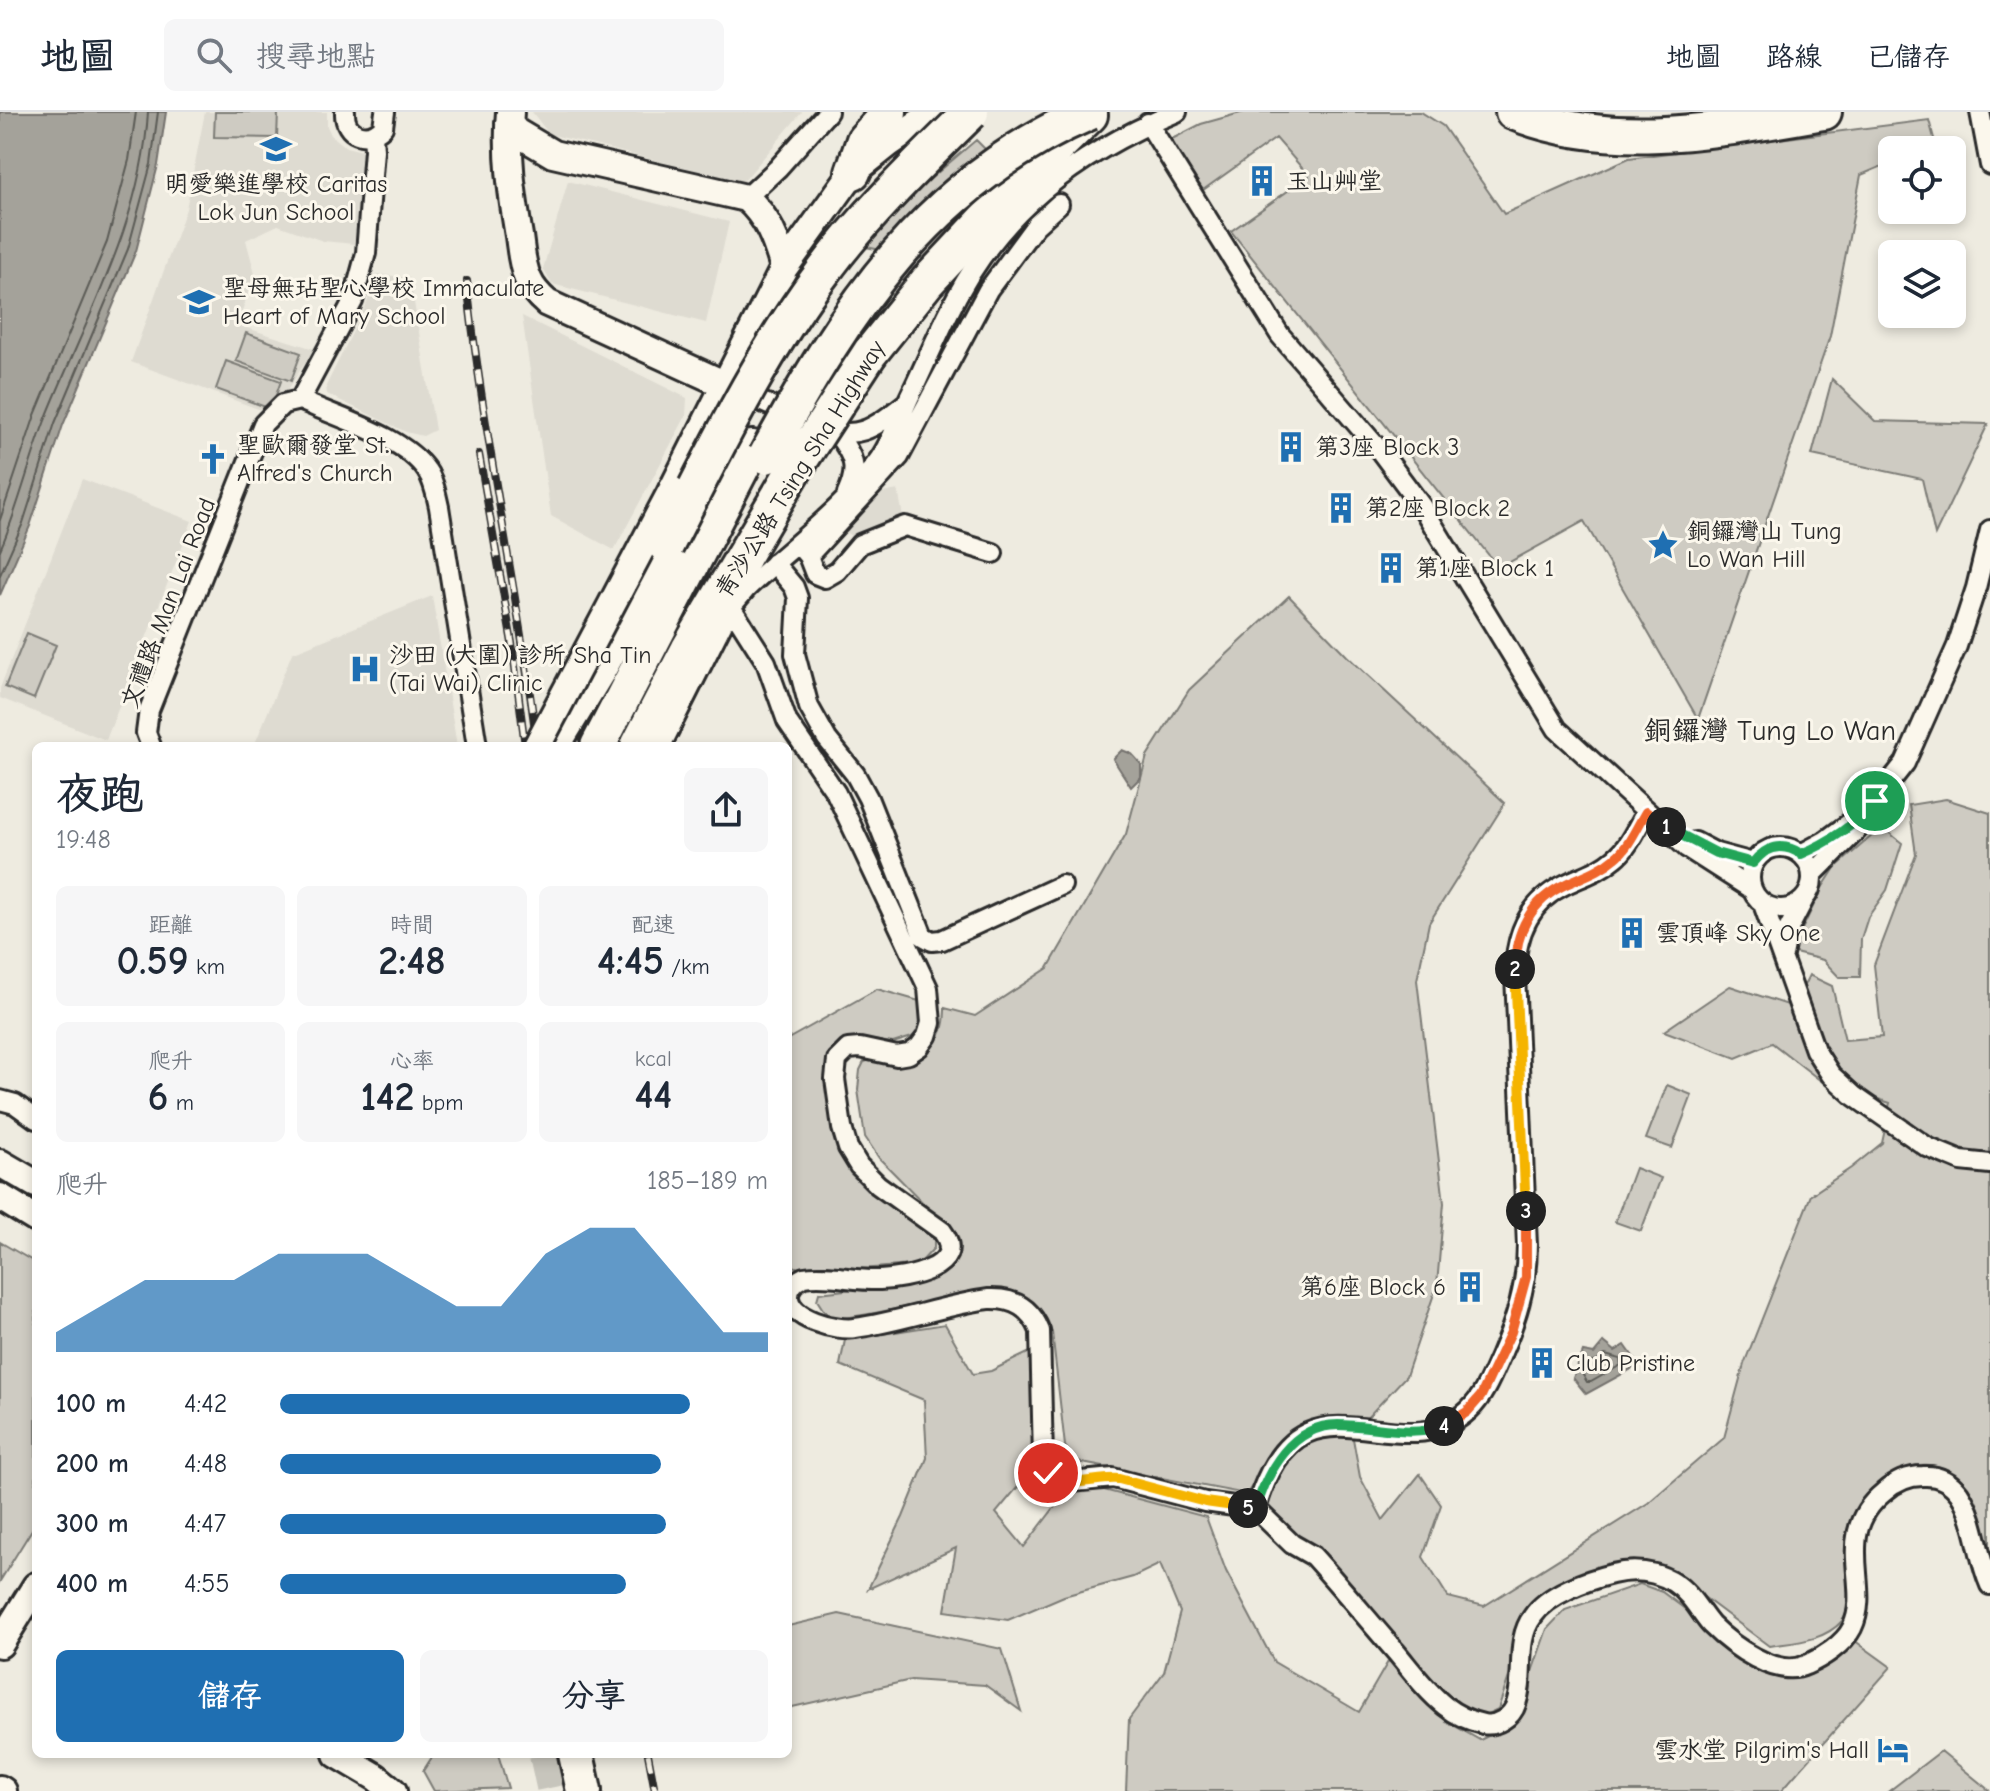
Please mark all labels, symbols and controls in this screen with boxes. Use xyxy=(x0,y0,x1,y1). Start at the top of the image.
search box xyxy=(164,19,724,91)
icon: search xyxy=(192,33,236,77)
text: 地圖 xyxy=(40,35,116,79)
text: 搜尋地點 xyxy=(256,39,376,74)
text: 地圖 xyxy=(1666,41,1722,73)
text: 路線 xyxy=(1766,41,1822,73)
text: 已儲存 xyxy=(1866,41,1950,73)
school or university icon: 明愛樂進學校 Caritas Lok Jun School xyxy=(259,132,293,166)
map controls xyxy=(1878,136,1966,328)
button: locate xyxy=(1878,136,1966,224)
building icon: 玉山艸堂 xyxy=(1245,164,1279,198)
place label: 玉山艸堂 xyxy=(1286,167,1382,195)
place label: 明愛樂進學校 Caritas Lok Jun School xyxy=(165,170,387,226)
button: layers xyxy=(1878,240,1966,328)
place label: 聖母無玷聖心學校 Immaculate Heart of Mary School xyxy=(223,274,544,330)
school or university icon: 聖母無玷聖心學校 Immaculate Heart of Mary School xyxy=(182,285,216,319)
street label: 青沙公路 Tsing Sha Highway xyxy=(709,335,891,603)
building icon: 第3座 Block 3 xyxy=(1274,430,1308,464)
place label: 聖歐爾發堂 St. Alfred's Church xyxy=(237,431,393,487)
place label: 第3座 Block 3 xyxy=(1315,433,1459,461)
church icon: 聖歐爾發堂 St. Alfred's Church xyxy=(196,442,230,476)
building icon: 第2座 Block 2 xyxy=(1324,491,1358,525)
street label: 文禮路 Man Lai Road xyxy=(115,494,221,712)
place label: 第2座 Block 2 xyxy=(1365,494,1510,522)
place label: 銅鑼灣山 Tung Lo Wan Hill xyxy=(1687,517,1842,573)
place icon: 銅鑼灣山 Tung Lo Wan Hill xyxy=(1646,528,1680,562)
building icon: 第1座 Block 1 xyxy=(1374,551,1408,585)
place label: 第1座 Block 1 xyxy=(1415,554,1554,582)
place label: 沙田 (大圍) 診所 Sha Tin (Tai Wai) Clinic xyxy=(389,641,651,697)
hospital icon: 沙田 (大圍) 診所 Sha Tin (Tai Wai) Clinic xyxy=(348,652,382,686)
district label: 銅鑼灣 Tung Lo Wan xyxy=(1644,715,1896,747)
pin xyxy=(1841,767,1909,835)
button: share xyxy=(684,768,768,852)
text: 夜跑 xyxy=(56,769,144,820)
icon: arrive xyxy=(1853,779,1897,823)
pin: 1 xyxy=(1646,807,1686,847)
text: 1 xyxy=(1662,814,1670,840)
text: 19:48 xyxy=(56,825,111,855)
text: 距離 xyxy=(149,912,193,938)
text: 時間 xyxy=(390,912,434,938)
text: 配速 xyxy=(631,912,675,938)
building icon: 雲頂峰 Sky One xyxy=(1615,916,1649,950)
place label: 雲頂峰 Sky One xyxy=(1656,919,1820,947)
text: 0.59 xyxy=(116,938,189,984)
text: 2:48 xyxy=(378,938,446,984)
text: 4:45 xyxy=(597,938,664,984)
pin: 2 xyxy=(1495,949,1535,989)
text: km xyxy=(189,954,225,980)
text: /km xyxy=(664,954,710,980)
text: 2 xyxy=(1510,956,1520,982)
text: kcal xyxy=(635,1046,672,1072)
text: 爬升 xyxy=(149,1048,193,1074)
text: 心率 xyxy=(390,1048,434,1074)
text: 44 xyxy=(635,1072,672,1118)
text: 6 xyxy=(147,1074,168,1120)
text: 142 xyxy=(360,1074,414,1120)
text: m xyxy=(168,1090,194,1116)
text: bpm xyxy=(414,1090,463,1116)
text: 185–189 m xyxy=(647,1166,768,1196)
text: 爬升 xyxy=(56,1170,108,1200)
pin: 3 xyxy=(1506,1191,1546,1231)
text: 3 xyxy=(1521,1198,1531,1224)
building icon: 第6座 Block 6 xyxy=(1453,1270,1487,1304)
place label: 第6座 Block 6 xyxy=(1300,1273,1446,1301)
building icon: Club Pristine xyxy=(1525,1346,1559,1380)
place label: Club Pristine xyxy=(1566,1349,1695,1377)
text: 100 m xyxy=(56,1389,126,1419)
text: 4:42 xyxy=(184,1389,227,1419)
pin: 4 xyxy=(1424,1406,1464,1446)
text: 4 xyxy=(1439,1413,1449,1439)
pin xyxy=(1014,1439,1082,1507)
text: 200 m xyxy=(56,1449,129,1479)
text: 4:48 xyxy=(184,1449,227,1479)
icon: check xyxy=(1026,1451,1070,1495)
pin: 5 xyxy=(1228,1488,1268,1528)
text: 5 xyxy=(1242,1495,1254,1521)
text: 300 m xyxy=(56,1509,129,1539)
text: 4:47 xyxy=(184,1509,226,1539)
text: 400 m xyxy=(56,1569,128,1599)
text: 4:55 xyxy=(184,1569,229,1599)
button: 儲存 xyxy=(56,1650,404,1742)
button: 分享 xyxy=(420,1650,768,1742)
hotel icon: 雲水堂 Pilgrim's Hall xyxy=(1876,1733,1910,1767)
place label: 雲水堂 Pilgrim's Hall xyxy=(1654,1736,1869,1764)

